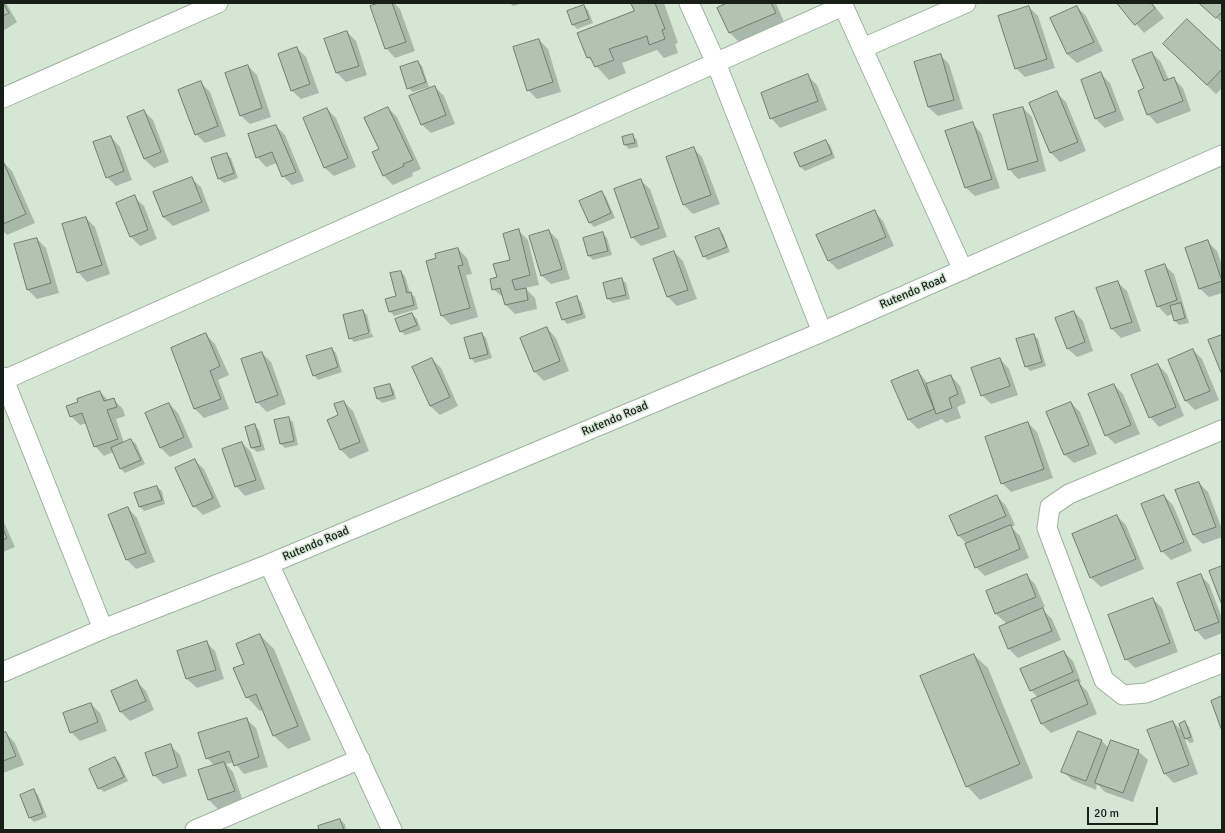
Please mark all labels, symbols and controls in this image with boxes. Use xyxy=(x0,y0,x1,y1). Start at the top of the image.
street label: Rutendo Road xyxy=(877,271,949,313)
street label: Rutendo Road xyxy=(579,398,651,440)
street label: Rutendo Road xyxy=(280,523,352,565)
scale bar xyxy=(1089,799,1160,825)
text: 20 m xyxy=(1094,806,1119,821)

